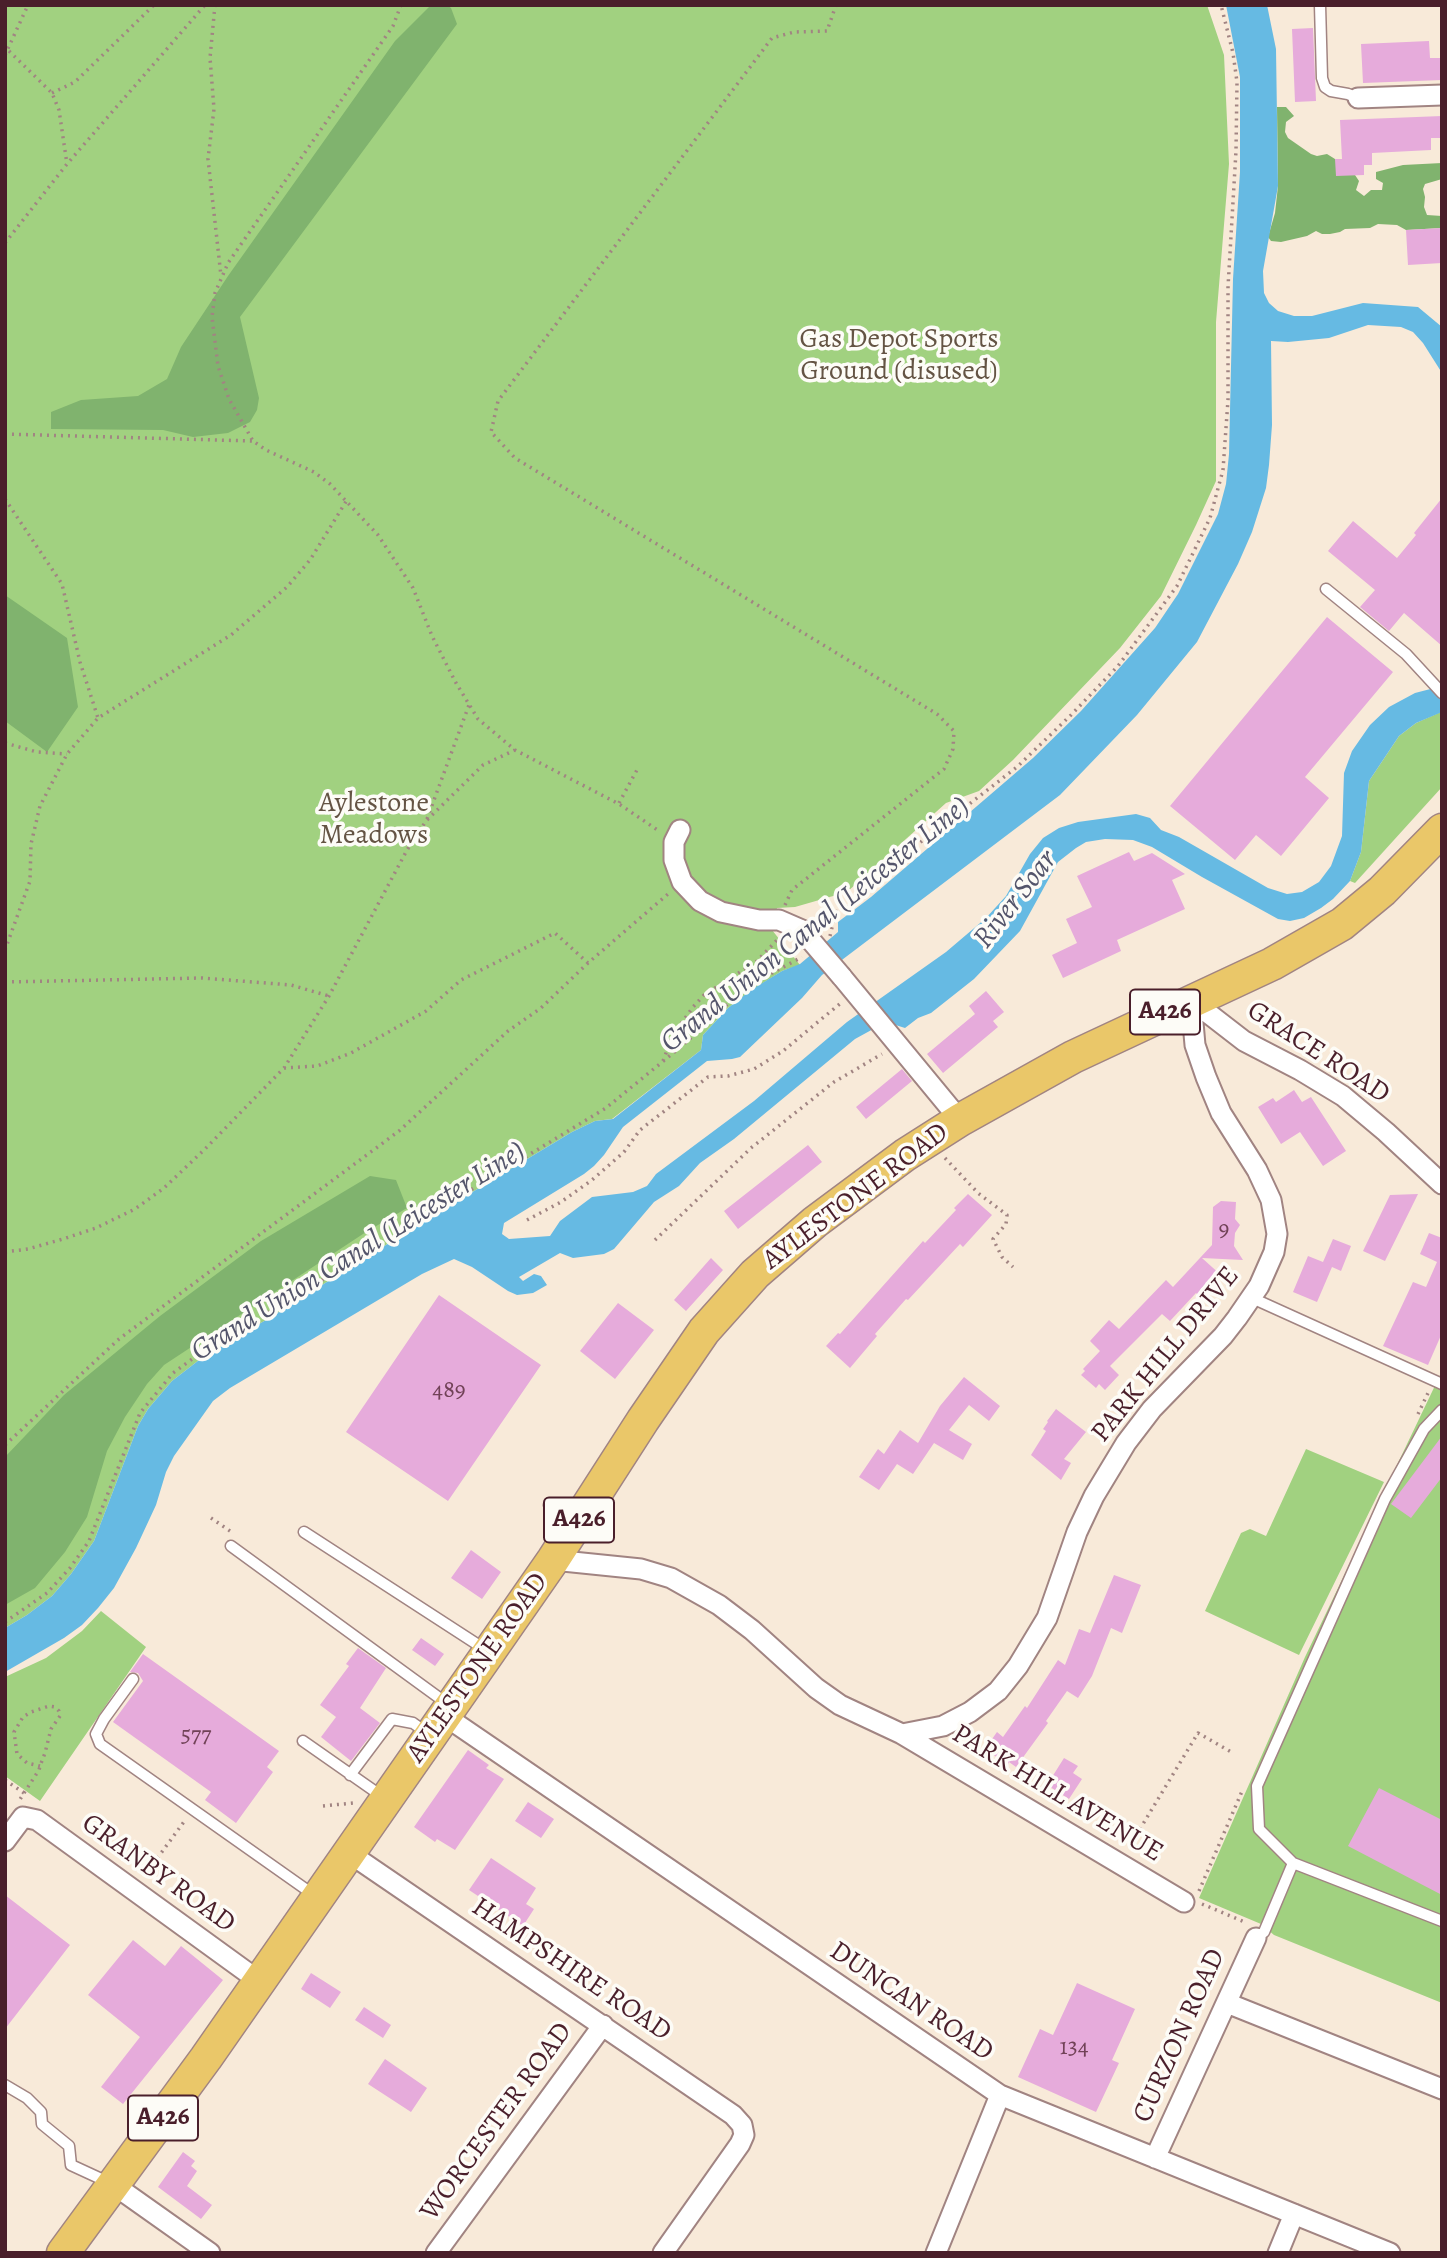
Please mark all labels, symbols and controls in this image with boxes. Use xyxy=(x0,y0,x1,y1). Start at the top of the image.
park label: Gas Depot Sports Ground (disused) xyxy=(800,323,998,389)
park label: Aylestone Meadows xyxy=(319,787,429,853)
water label: Grand Union Canal (Leicester Line) xyxy=(654,789,978,1061)
water label: River Soar xyxy=(967,844,1065,956)
road number: A426 xyxy=(1130,990,1200,1035)
street label: GRACE ROAD xyxy=(1240,994,1396,1112)
street label: AYLESTONE ROAD xyxy=(757,1116,955,1278)
water label: Grand Union Canal (Leicester Line) xyxy=(185,1134,533,1370)
house number: 9 xyxy=(1219,1216,1229,1244)
street label: PARK HILL DRIVE xyxy=(1085,1260,1247,1450)
house number: 489 xyxy=(432,1377,466,1405)
road number: A426 xyxy=(544,1498,614,1542)
street label: AYLESTONE ROAD xyxy=(400,1567,556,1769)
street label: PARK HILL AVENUE xyxy=(945,1718,1169,1870)
house number: 577 xyxy=(181,1722,211,1750)
street label: GRANBY ROAD xyxy=(75,1807,241,1941)
street label: HAMPSHIRE ROAD xyxy=(465,1891,677,2049)
street label: DUNCAN ROAD xyxy=(823,1935,999,2069)
street label: CURZON ROAD xyxy=(1127,1944,1233,2128)
street label: WORCESTER ROAD xyxy=(414,2016,580,2228)
house number: 134 xyxy=(1059,2034,1089,2062)
road number: A426 xyxy=(128,2096,198,2140)

